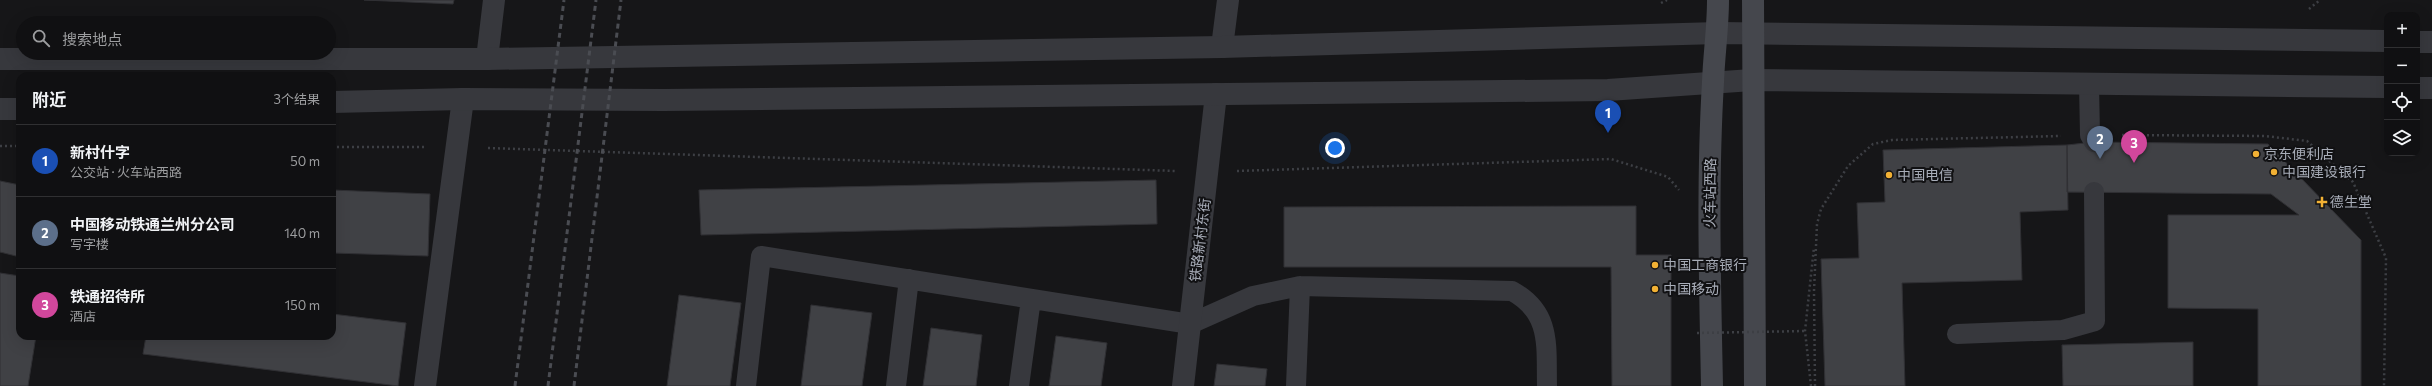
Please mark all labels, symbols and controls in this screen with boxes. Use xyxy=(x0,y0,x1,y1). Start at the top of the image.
map controls xyxy=(2384,12,2420,156)
button: + xyxy=(2384,12,2420,48)
search box xyxy=(16,16,336,60)
icon: search xyxy=(30,27,52,49)
text: 搜索地点 xyxy=(62,30,122,48)
button: − xyxy=(2384,48,2420,84)
button: locate xyxy=(2384,84,2420,120)
text: 附近 xyxy=(32,89,66,110)
text: 3个结果 xyxy=(274,91,320,107)
pin: 1 xyxy=(1595,100,1621,133)
button: layers xyxy=(2384,120,2420,156)
pin: 2 xyxy=(2087,126,2113,159)
pin: 3 xyxy=(2121,130,2147,163)
your location xyxy=(1325,138,1345,158)
text: 新村什字 xyxy=(70,143,130,161)
place label: 京东便利店 xyxy=(2264,145,2334,162)
marker: 京东便利店 xyxy=(2251,149,2261,159)
text: 1 xyxy=(42,153,48,169)
text: 50 m xyxy=(290,153,320,169)
street label: 火车站西路 xyxy=(1700,158,1719,228)
place label: 中国建设银行 xyxy=(2282,163,2366,180)
text: 公交站 · 火车站西路 xyxy=(70,164,182,180)
place label: 中国电信 xyxy=(1897,166,1953,183)
marker: 中国建设银行 xyxy=(2269,167,2279,177)
marker: 中国电信 xyxy=(1884,170,1894,180)
place label: 德生堂 xyxy=(2330,193,2372,210)
street label: 铁路新村东街 xyxy=(1186,197,1213,283)
marker: 德生堂 xyxy=(2317,197,2327,207)
text: 中国移动铁通兰州分公司 xyxy=(70,215,235,233)
text: 2 xyxy=(41,225,49,241)
text: 140 m xyxy=(284,225,320,241)
text: 写字楼 xyxy=(70,236,109,252)
place label: 中国工商银行 xyxy=(1663,256,1747,273)
marker: 中国工商银行 xyxy=(1650,260,1660,270)
place label: 中国移动 xyxy=(1663,280,1719,297)
marker: 中国移动 xyxy=(1650,284,1660,294)
text: 铁通招待所 xyxy=(70,287,145,305)
text: 3 xyxy=(41,297,49,313)
text: 150 m xyxy=(285,297,320,313)
text: 酒店 xyxy=(70,308,96,324)

